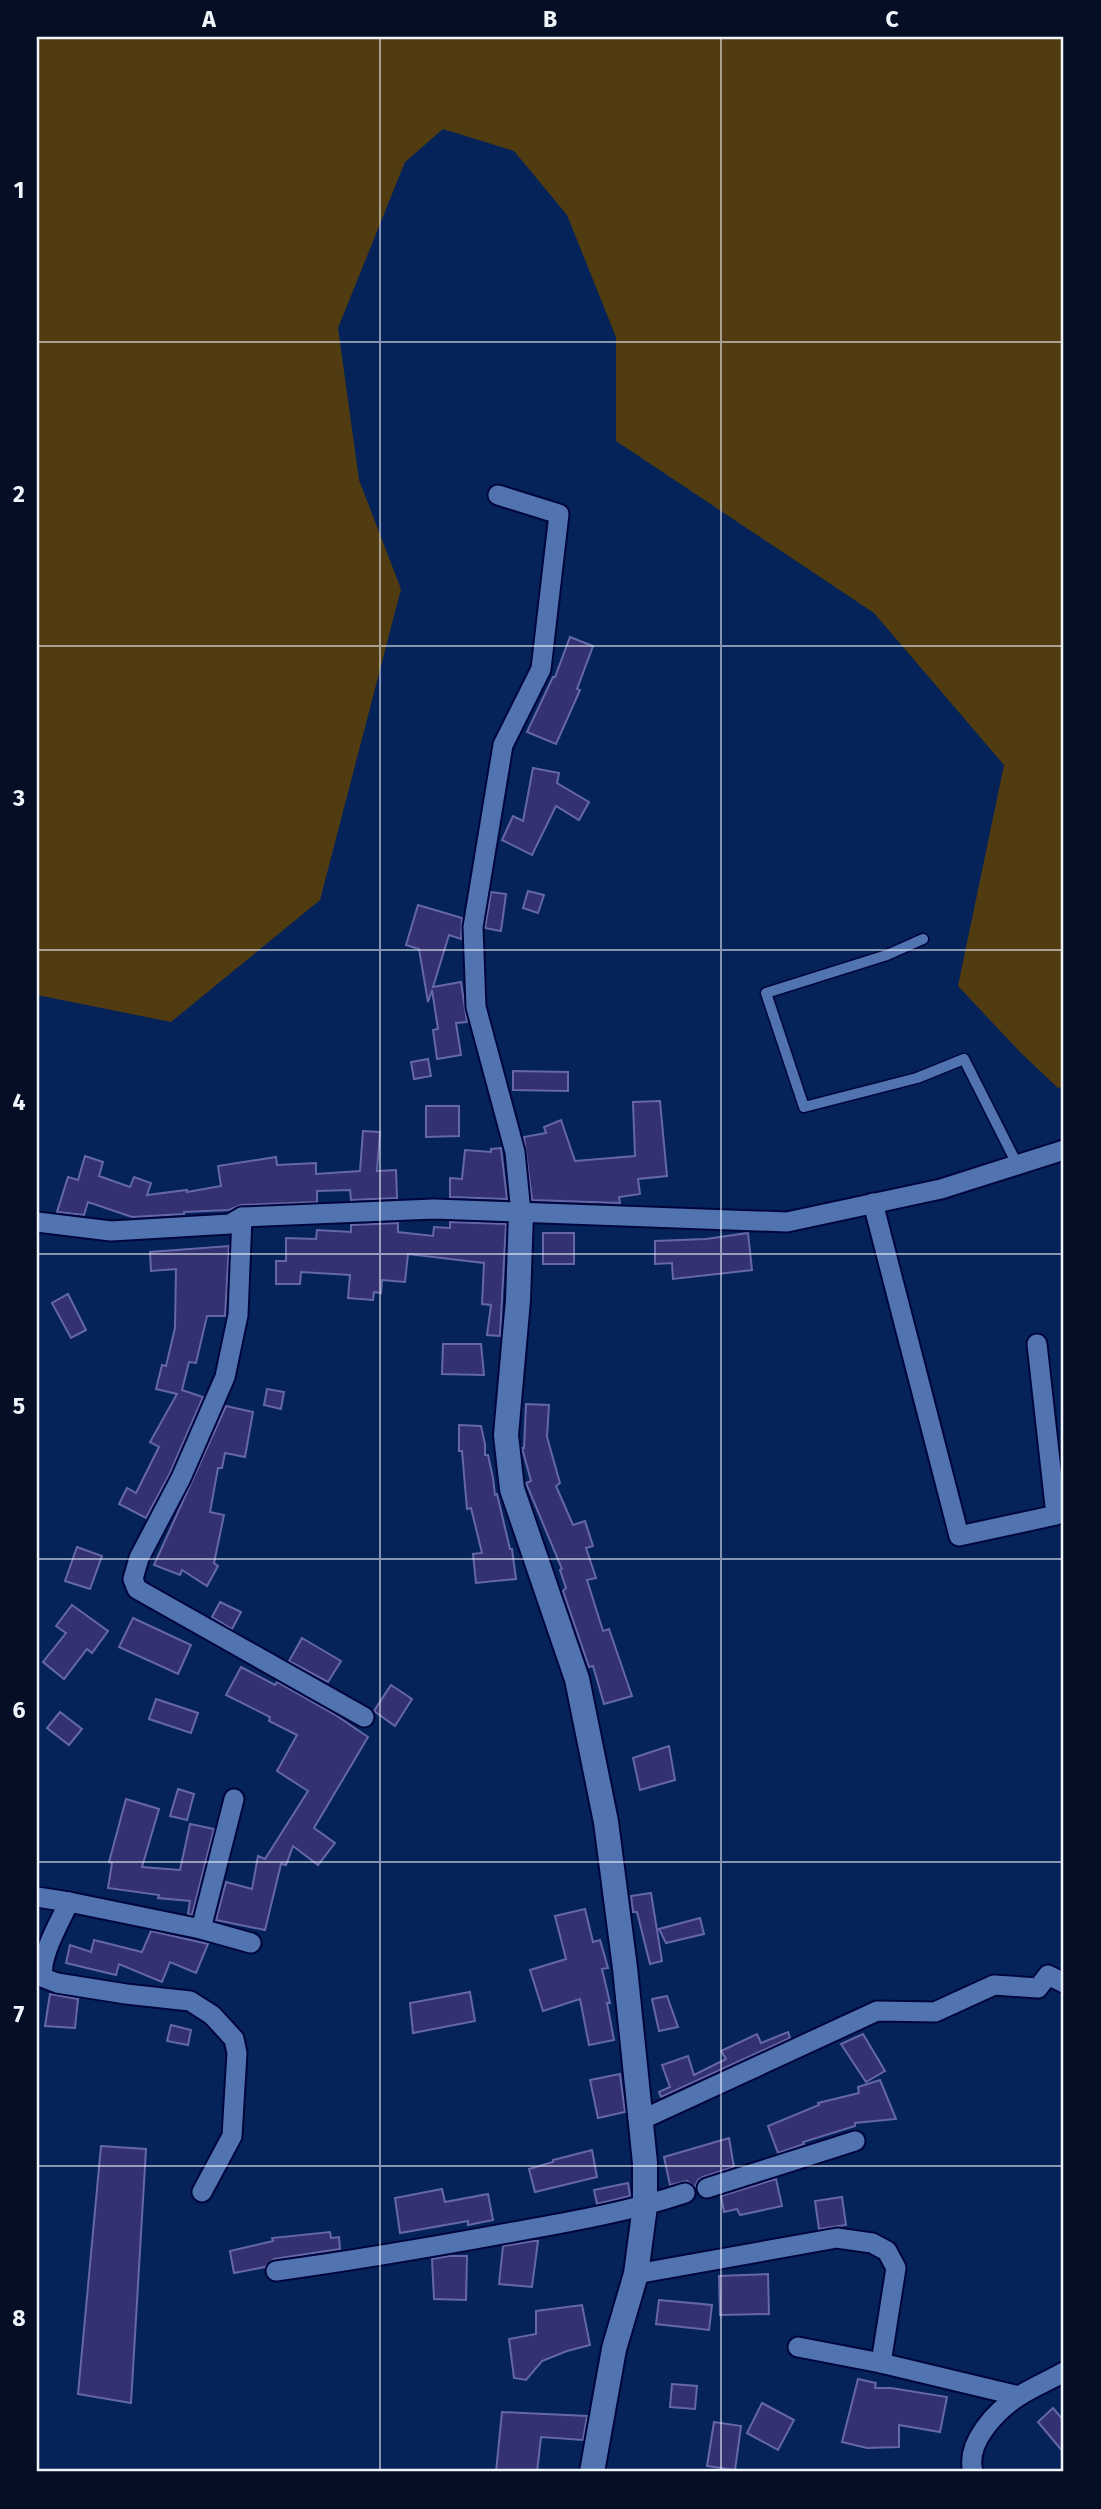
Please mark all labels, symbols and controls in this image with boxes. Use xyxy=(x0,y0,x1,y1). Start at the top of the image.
text: A xyxy=(201,5,216,33)
text: B xyxy=(543,5,557,33)
text: C xyxy=(885,5,899,33)
text: 1 xyxy=(14,176,24,204)
text: 2 xyxy=(13,480,25,508)
text: 3 xyxy=(12,784,25,812)
text: 4 xyxy=(13,1088,26,1116)
text: 5 xyxy=(13,1392,25,1420)
text: 6 xyxy=(13,1696,26,1724)
text: 7 xyxy=(14,2000,25,2028)
text: 8 xyxy=(12,2304,26,2332)

